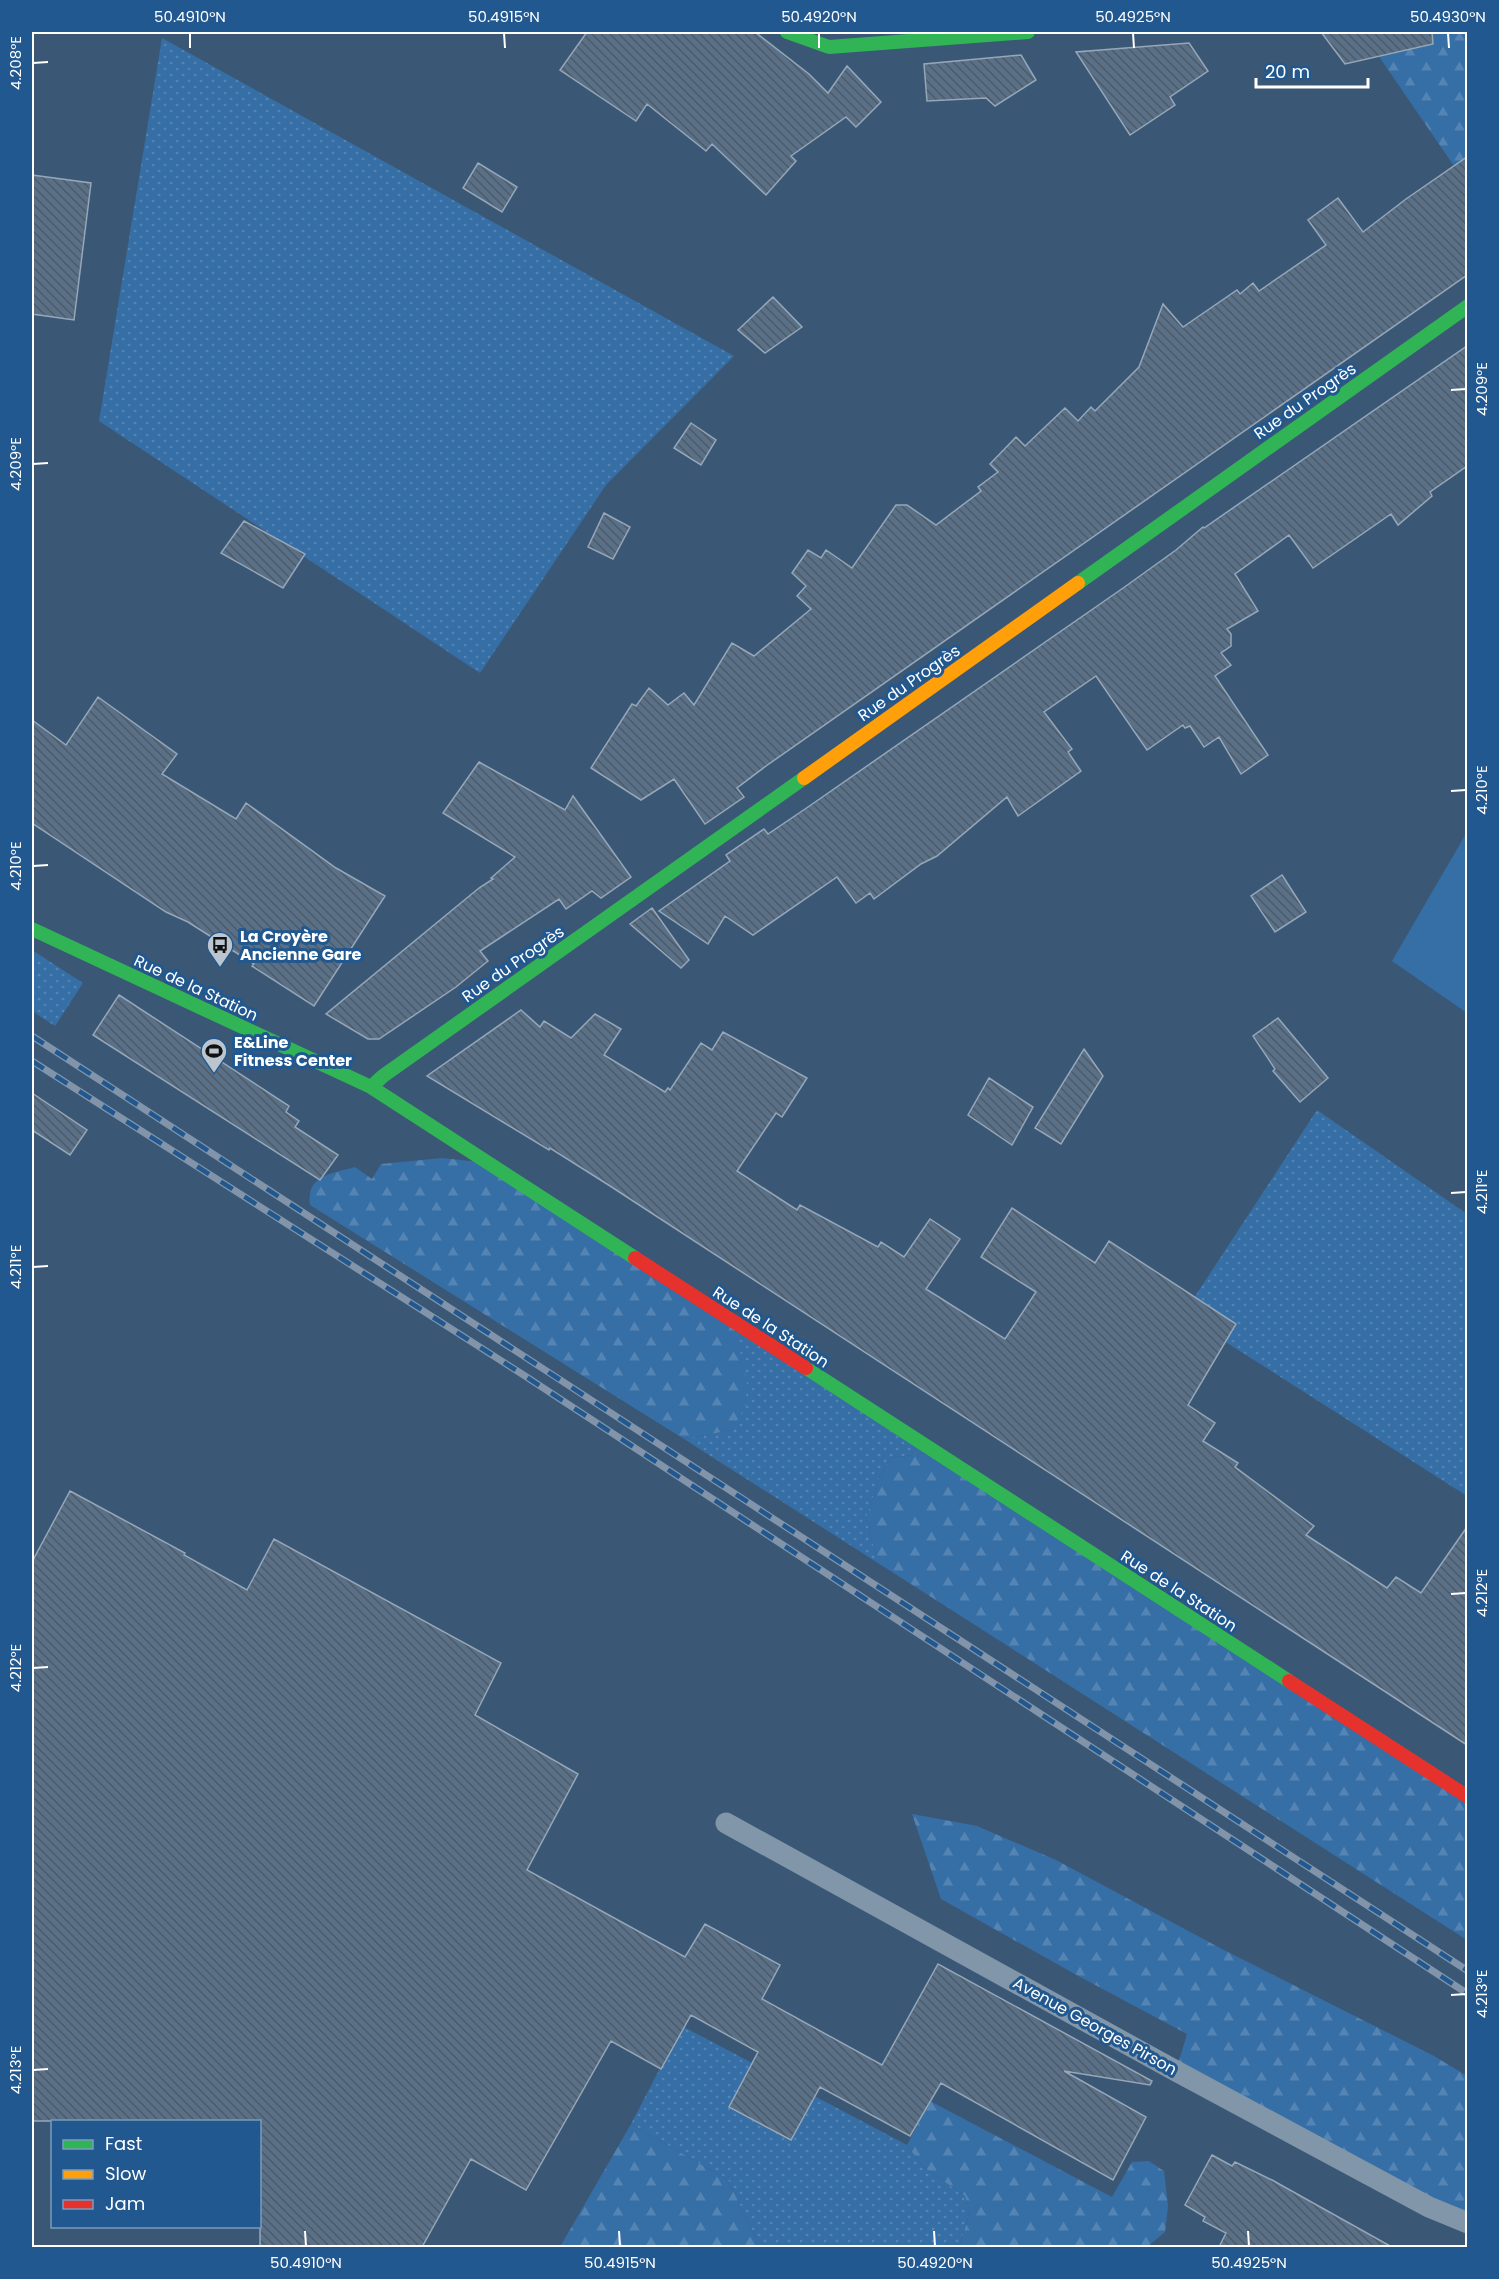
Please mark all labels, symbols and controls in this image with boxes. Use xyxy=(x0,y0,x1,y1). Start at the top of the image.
text: 50.4910°N xyxy=(154,6,226,27)
text: 50.4915°N xyxy=(468,6,540,27)
text: 50.4920°N xyxy=(781,6,857,27)
text: 50.4925°N xyxy=(1095,6,1171,27)
text: 50.4930°N xyxy=(1410,6,1486,27)
text: 4.208°E xyxy=(5,36,26,90)
scale bar xyxy=(1256,51,1368,89)
text: 20 m xyxy=(1265,59,1310,84)
street label: Rue du Progrès xyxy=(1249,357,1361,445)
text: 4.209°E xyxy=(1471,362,1492,416)
text: 4.209°E xyxy=(5,437,26,491)
street label: Rue du Progrès xyxy=(853,639,965,727)
text: 4.210°E xyxy=(1471,765,1492,815)
text: 4.210°E xyxy=(5,841,26,891)
street label: Rue du Progrès xyxy=(457,920,569,1008)
place label: La Croyère Ancienne Gare xyxy=(240,925,362,966)
bus stop icon: La Croyère Ancienne Gare xyxy=(205,930,235,968)
street label: Rue de la Station xyxy=(130,949,262,1027)
place label: E&Line Fitness Center xyxy=(234,1031,352,1072)
sports icon: E&Line Fitness Center xyxy=(199,1036,229,1074)
text: 4.211°E xyxy=(1471,1170,1492,1214)
text: 4.211°E xyxy=(5,1245,26,1289)
street label: Rue de la Station xyxy=(708,1281,834,1373)
street label: Rue de la Station xyxy=(1116,1545,1242,1637)
text: 4.212°E xyxy=(1471,1569,1492,1617)
text: 4.212°E xyxy=(5,1644,26,1692)
text: 4.213°E xyxy=(1471,1970,1492,2018)
street label: Avenue Georges Pirson xyxy=(1009,1971,1181,2081)
text: 4.213°E xyxy=(5,2046,26,2094)
legend xyxy=(51,2120,261,2228)
text: Fast xyxy=(105,2131,142,2156)
text: Slow xyxy=(105,2161,147,2186)
text: Jam xyxy=(105,2191,145,2216)
text: 50.4910°N xyxy=(270,2252,342,2273)
text: 50.4915°N xyxy=(584,2252,656,2273)
text: 50.4920°N xyxy=(897,2252,973,2273)
text: 50.4925°N xyxy=(1211,2252,1287,2273)

